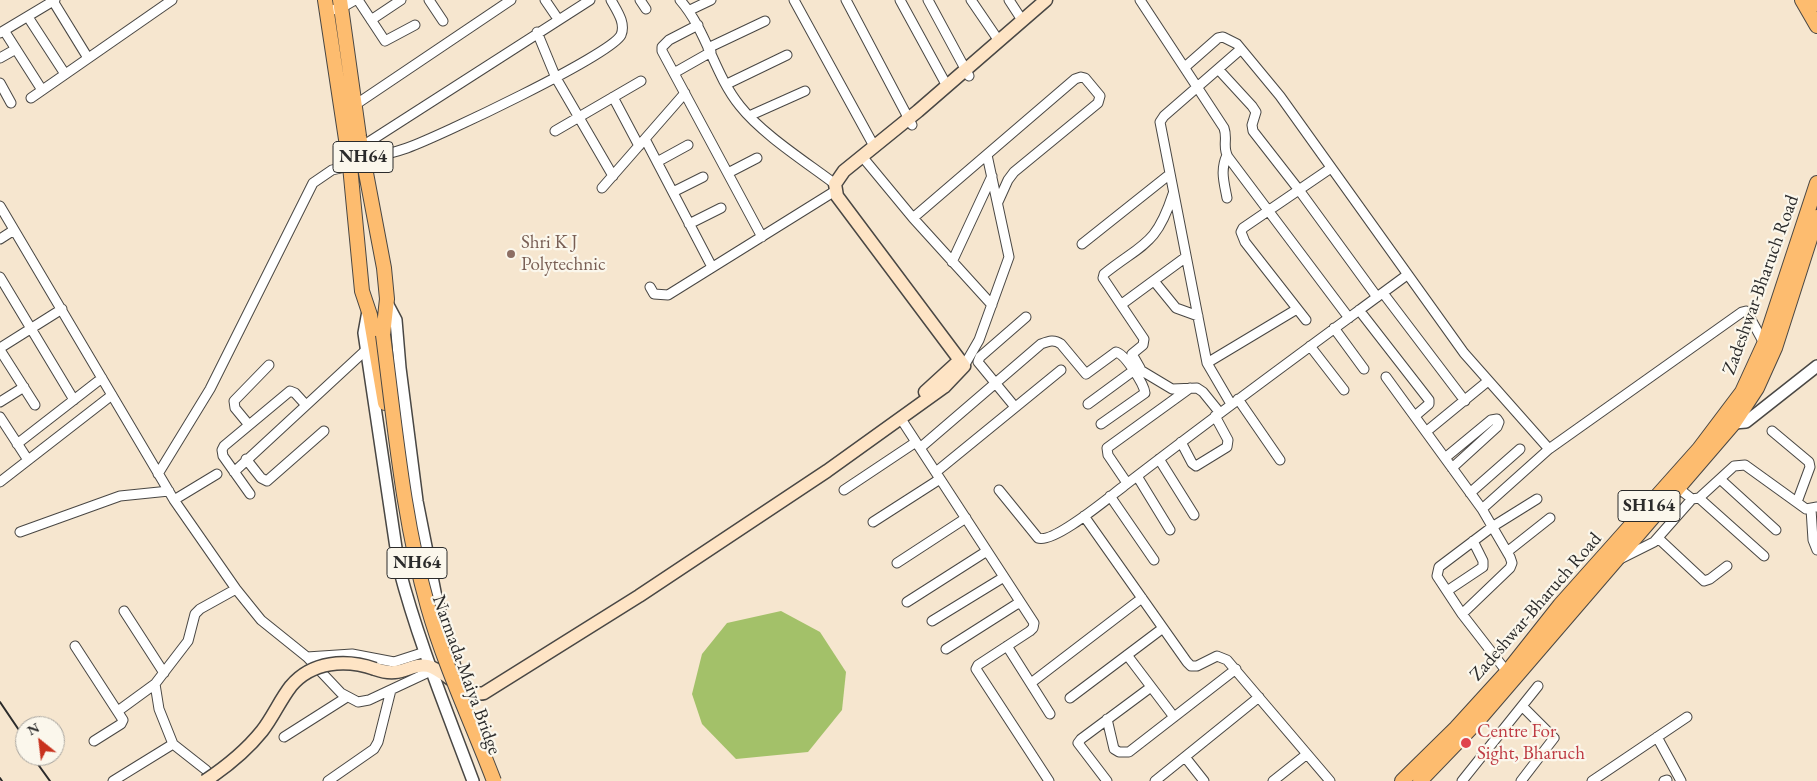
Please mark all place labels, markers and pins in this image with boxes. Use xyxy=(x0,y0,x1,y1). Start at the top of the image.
place label: Shri K J Polytechnic xyxy=(521,232,606,276)
marker: Shri K J Polytechnic xyxy=(505,248,517,260)
place label: Centre For Sight, Bharuch xyxy=(1477,721,1585,765)
marker: Centre For Sight, Bharuch xyxy=(1459,736,1473,750)

